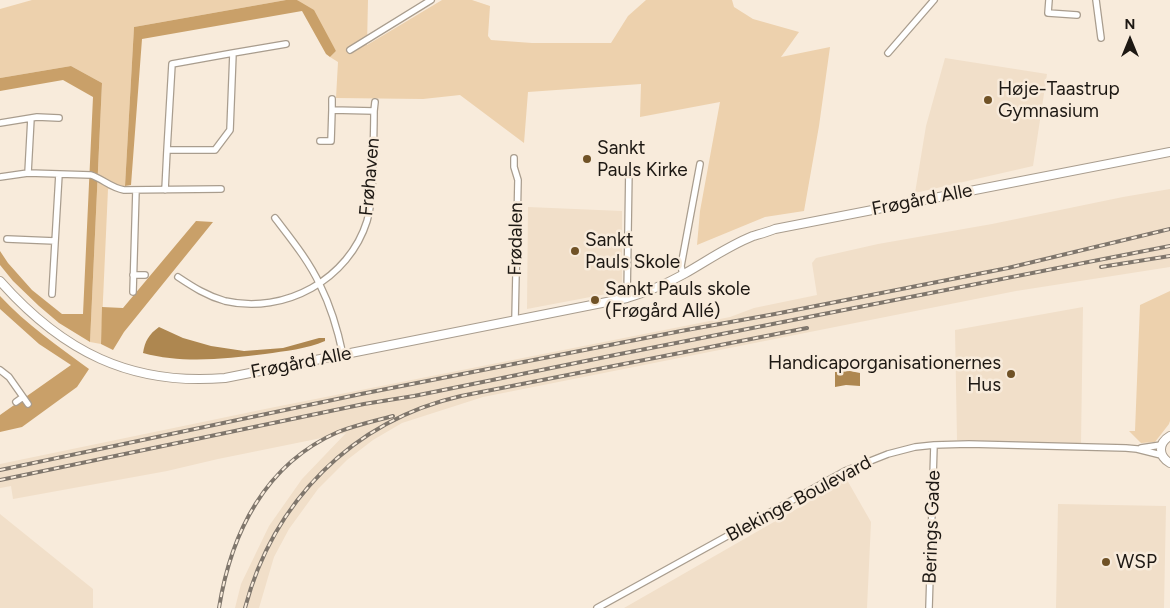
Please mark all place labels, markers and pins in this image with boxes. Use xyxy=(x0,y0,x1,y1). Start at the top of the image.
place label: Høje-Taastrup Gymnasium xyxy=(998,78,1120,122)
marker: Høje-Taastrup Gymnasium xyxy=(982,94,994,106)
place label: Sankt Pauls Kirke xyxy=(597,137,688,181)
marker: Sankt Pauls Kirke xyxy=(581,153,593,165)
place label: Sankt Pauls Skole xyxy=(585,229,680,273)
marker: Sankt Pauls Skole xyxy=(569,245,581,257)
place label: Sankt Pauls skole (Frøgård Allé) xyxy=(605,278,750,322)
marker: Sankt Pauls skole (Frøgård Allé) xyxy=(589,294,601,306)
place label: Handicaporganisationernes Hus xyxy=(768,352,1001,396)
marker: Handicaporganisationernes Hus xyxy=(1005,368,1017,380)
place label: WSP xyxy=(1116,551,1157,573)
marker: WSP xyxy=(1100,556,1112,568)

